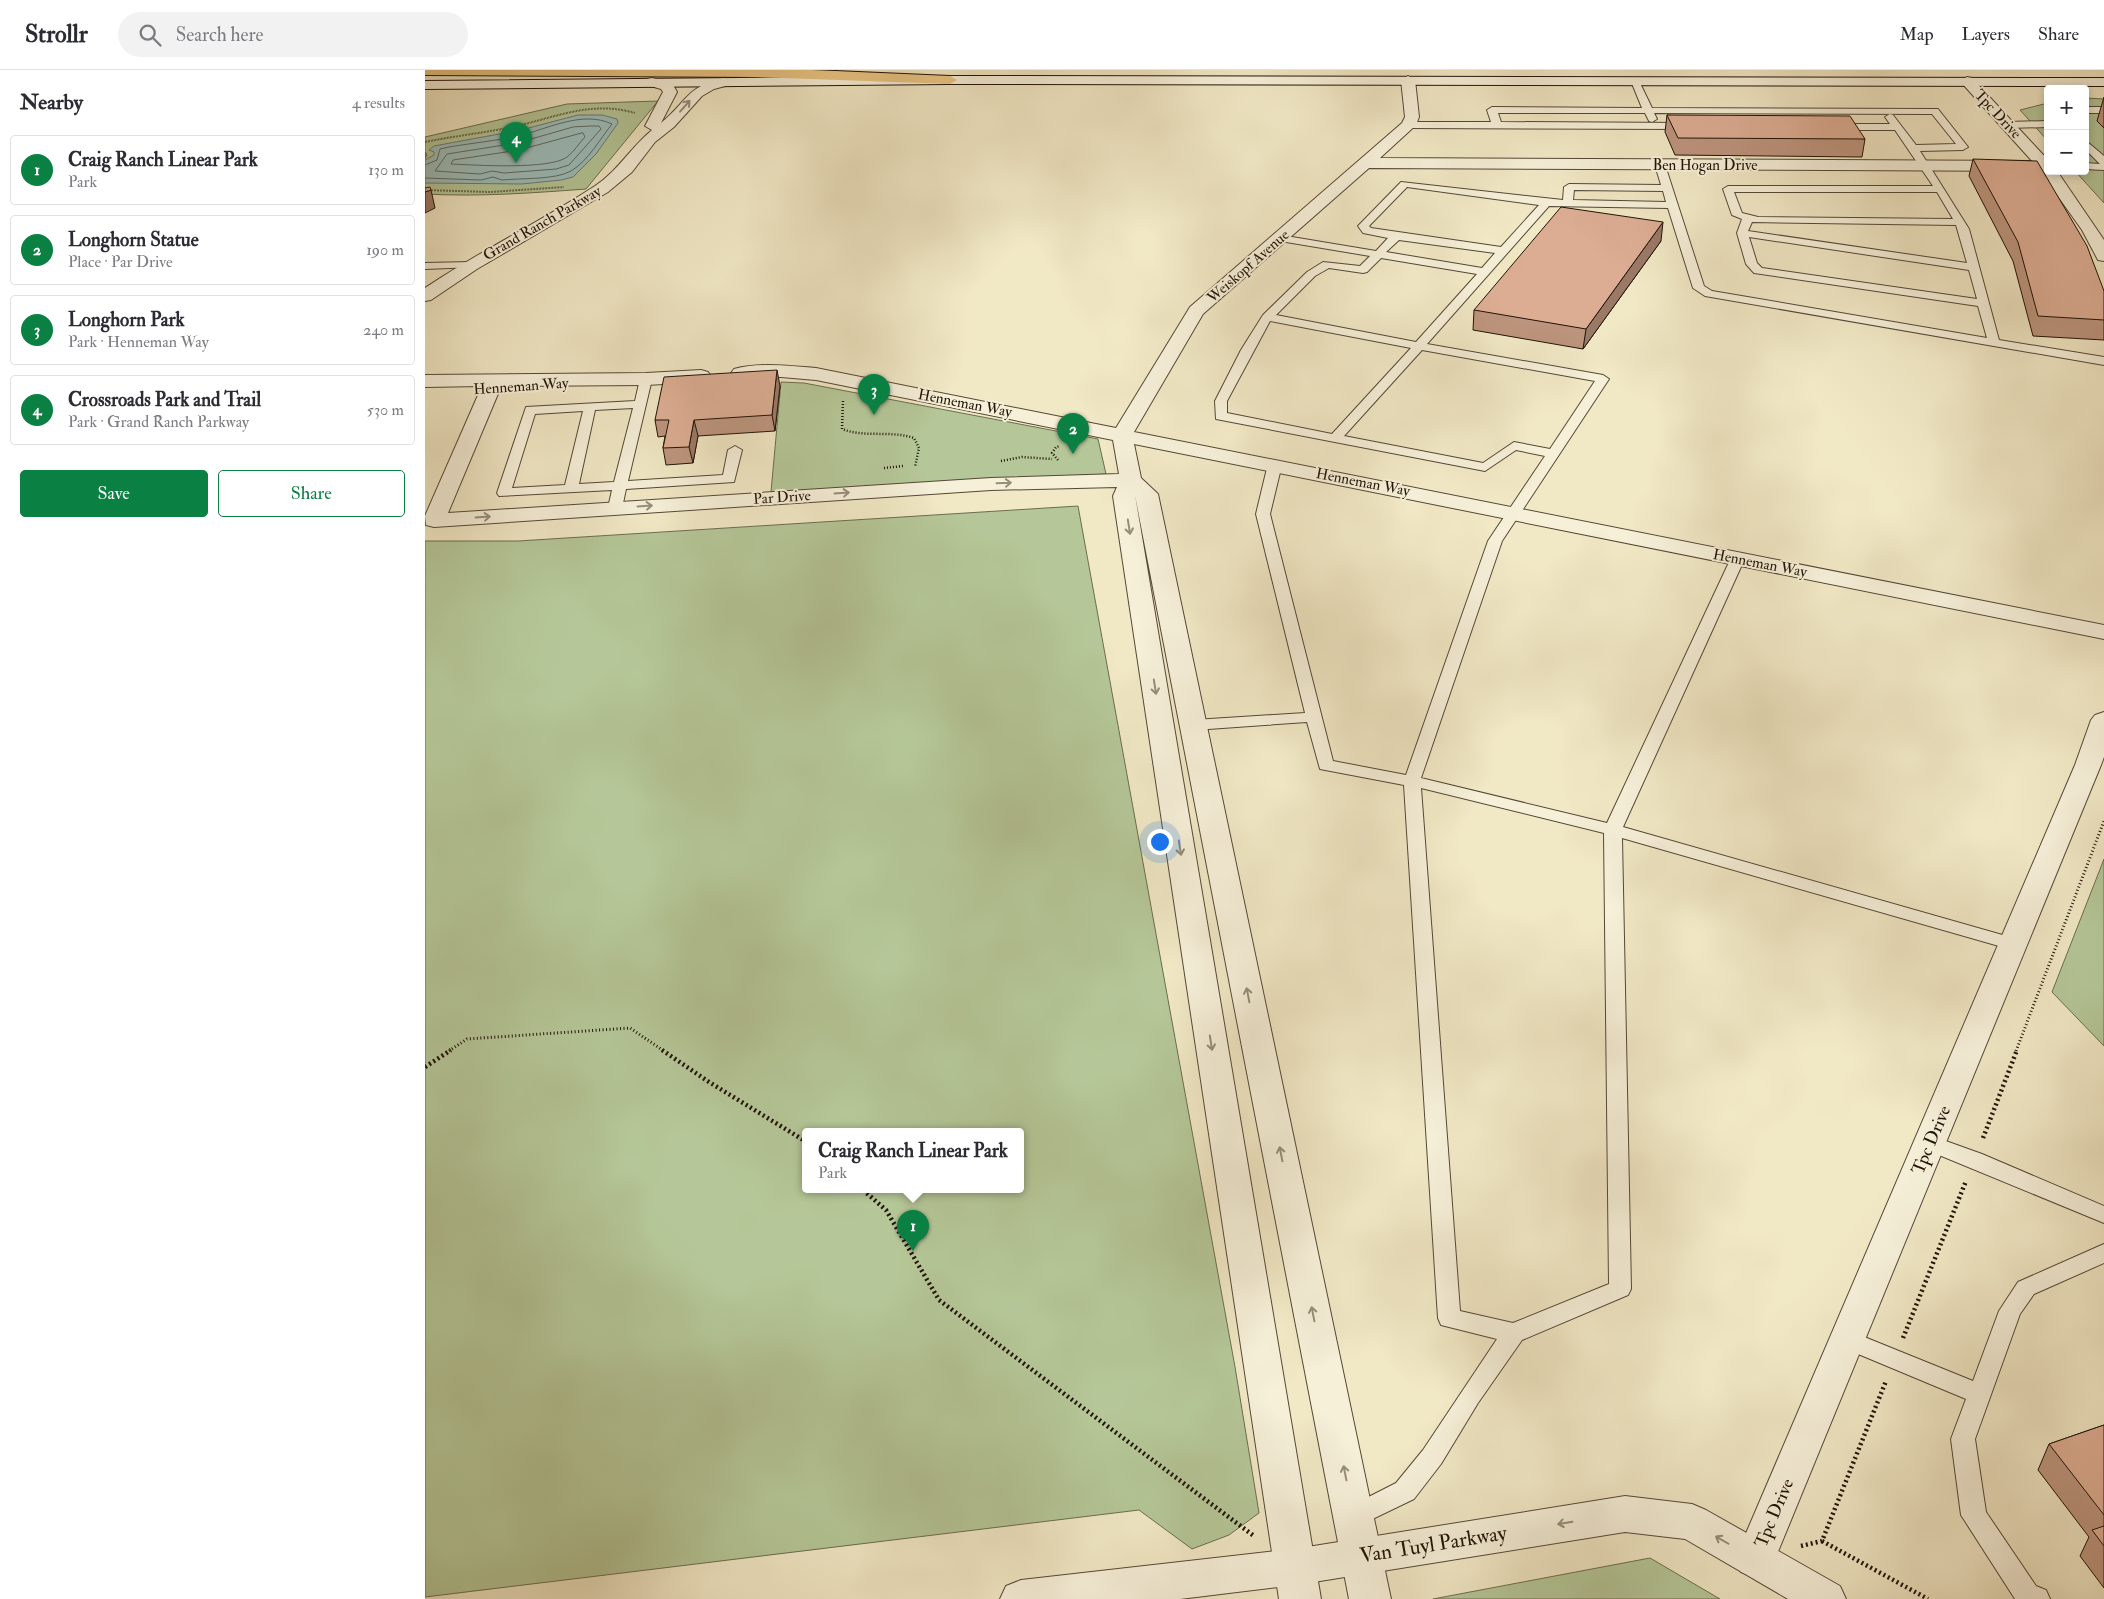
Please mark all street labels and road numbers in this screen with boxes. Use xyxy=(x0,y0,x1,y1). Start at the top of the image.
street label: Tpc Drive xyxy=(1969,86,2025,144)
street label: Ben Hogan Drive xyxy=(1652,156,1758,175)
street label: Grand Ranch Parkway xyxy=(480,182,605,265)
street label: Weiskopf Avenue xyxy=(1203,226,1294,309)
street label: Henneman Way xyxy=(473,374,570,399)
street label: Henneman Way xyxy=(916,385,1014,422)
street label: Henneman Way xyxy=(1314,464,1412,501)
street label: Par Drive xyxy=(753,486,811,509)
street label: Henneman Way xyxy=(1711,545,1809,582)
street label: Tpc Drive xyxy=(1907,1102,1956,1178)
street label: Tpc Drive xyxy=(1750,1475,1799,1551)
street label: Van Tuyl Parkway xyxy=(1357,1519,1509,1569)

